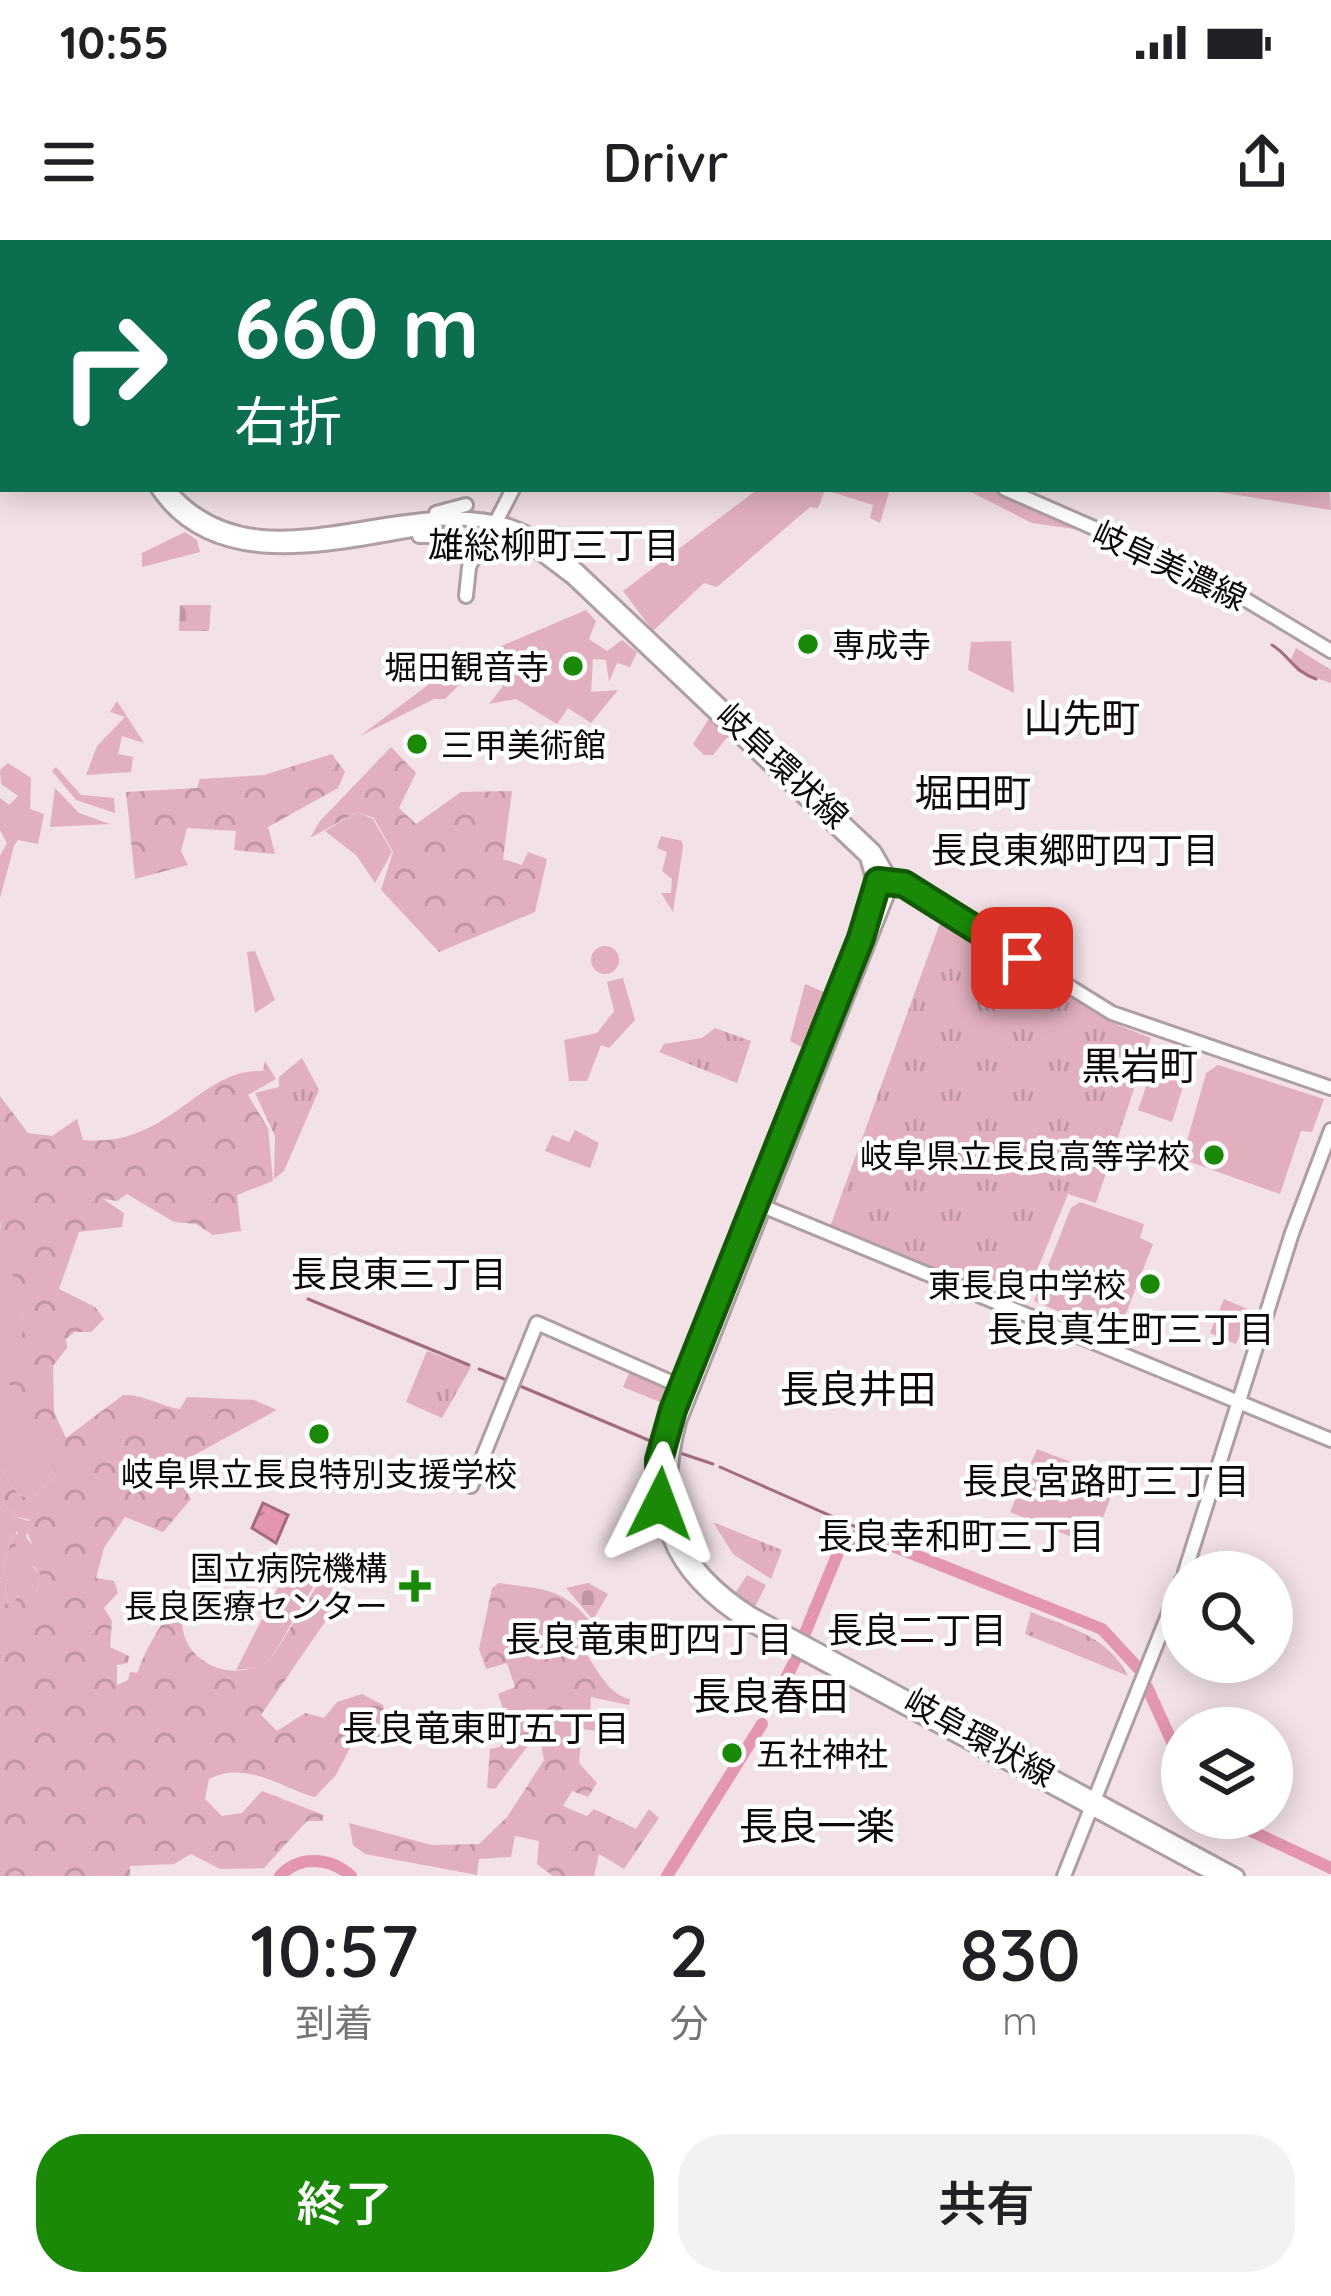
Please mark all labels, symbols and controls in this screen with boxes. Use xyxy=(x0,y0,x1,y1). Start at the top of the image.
text: 10:55 xyxy=(60,14,169,70)
text: Drivr xyxy=(603,128,728,196)
icon: menu xyxy=(36,129,102,195)
icon: share xyxy=(1229,129,1295,195)
text: 660 m xyxy=(234,274,479,379)
icon: right xyxy=(36,288,192,444)
text: 右折 xyxy=(234,387,342,455)
street label: 岐阜美濃線 xyxy=(1087,512,1253,618)
district label: 雄総柳町三丁目 xyxy=(428,522,680,567)
place label: 専成寺 xyxy=(832,624,931,665)
marker: 専成寺 xyxy=(795,631,821,657)
place label: 堀田観音寺 xyxy=(384,646,549,687)
marker: 堀田観音寺 xyxy=(560,653,586,679)
district label: 山先町 xyxy=(1023,693,1141,742)
street label: 岐阜環状線 xyxy=(709,694,857,836)
place label: 三甲美術館 xyxy=(441,724,606,765)
marker: 三甲美術館 xyxy=(404,731,430,757)
district label: 堀田町 xyxy=(914,768,1032,817)
district label: 長良東郷町四丁目 xyxy=(931,827,1219,872)
pin xyxy=(971,907,1073,1009)
icon: arrive xyxy=(989,925,1055,991)
district label: 黒岩町 xyxy=(1081,1041,1199,1090)
place label: 岐阜県立長良高等学校 xyxy=(860,1135,1190,1176)
marker: 岐阜県立長良高等学校 xyxy=(1201,1142,1227,1168)
district label: 長良東三丁目 xyxy=(291,1251,507,1296)
place label: 東長良中学校 xyxy=(928,1264,1126,1305)
marker: 東長良中学校 xyxy=(1137,1271,1163,1297)
district label: 長良真生町三丁目 xyxy=(987,1306,1275,1351)
district label: 長良井田 xyxy=(780,1364,936,1413)
marker: 岐阜県立長良特別支援学校 xyxy=(306,1421,332,1447)
position arrow xyxy=(597,1441,723,1567)
place label: 岐阜県立長良特別支援学校 xyxy=(121,1453,517,1494)
district label: 長良宮路町三丁目 xyxy=(962,1458,1250,1503)
district label: 長良幸和町三丁目 xyxy=(817,1513,1105,1558)
place label: 国立病院機構 長良医療センター xyxy=(124,1547,388,1626)
map controls xyxy=(1161,1551,1293,1839)
button: search xyxy=(1161,1551,1293,1683)
marker: 国立病院機構 長良医療センター xyxy=(399,1570,431,1602)
district label: 長良二丁目 xyxy=(827,1607,1007,1652)
district label: 長良竜東町四丁目 xyxy=(505,1616,793,1661)
district label: 長良春田 xyxy=(692,1671,848,1720)
street label: 岐阜環状線 xyxy=(898,1679,1062,1795)
district label: 長良竜東町五丁目 xyxy=(342,1705,630,1750)
button: layers xyxy=(1161,1707,1293,1839)
place label: 五社神社 xyxy=(756,1733,888,1774)
marker: 五社神社 xyxy=(719,1740,745,1766)
district label: 長良一楽 xyxy=(739,1801,895,1850)
text: 10:57 xyxy=(250,1905,419,1995)
text: 2 xyxy=(669,1905,709,1995)
text: 830 xyxy=(959,1909,1081,1999)
text: m xyxy=(1002,1996,1038,2045)
text: 到着 xyxy=(295,1998,373,2047)
text: 分 xyxy=(669,1998,708,2047)
button: 終了 xyxy=(36,2134,654,2272)
button: 共有 xyxy=(678,2134,1295,2272)

